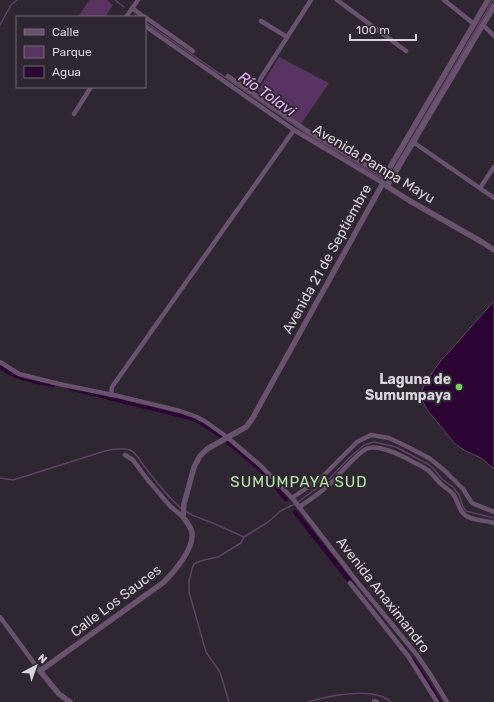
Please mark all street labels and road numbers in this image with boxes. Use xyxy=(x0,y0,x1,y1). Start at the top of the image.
street label: Avenida Pampa Mayu xyxy=(310,121,438,207)
street label: Avenida 21 de Septiembre xyxy=(279,181,375,337)
street label: Avenida Anaximandro xyxy=(333,534,433,656)
street label: Calle Los Sauces xyxy=(67,561,165,641)

